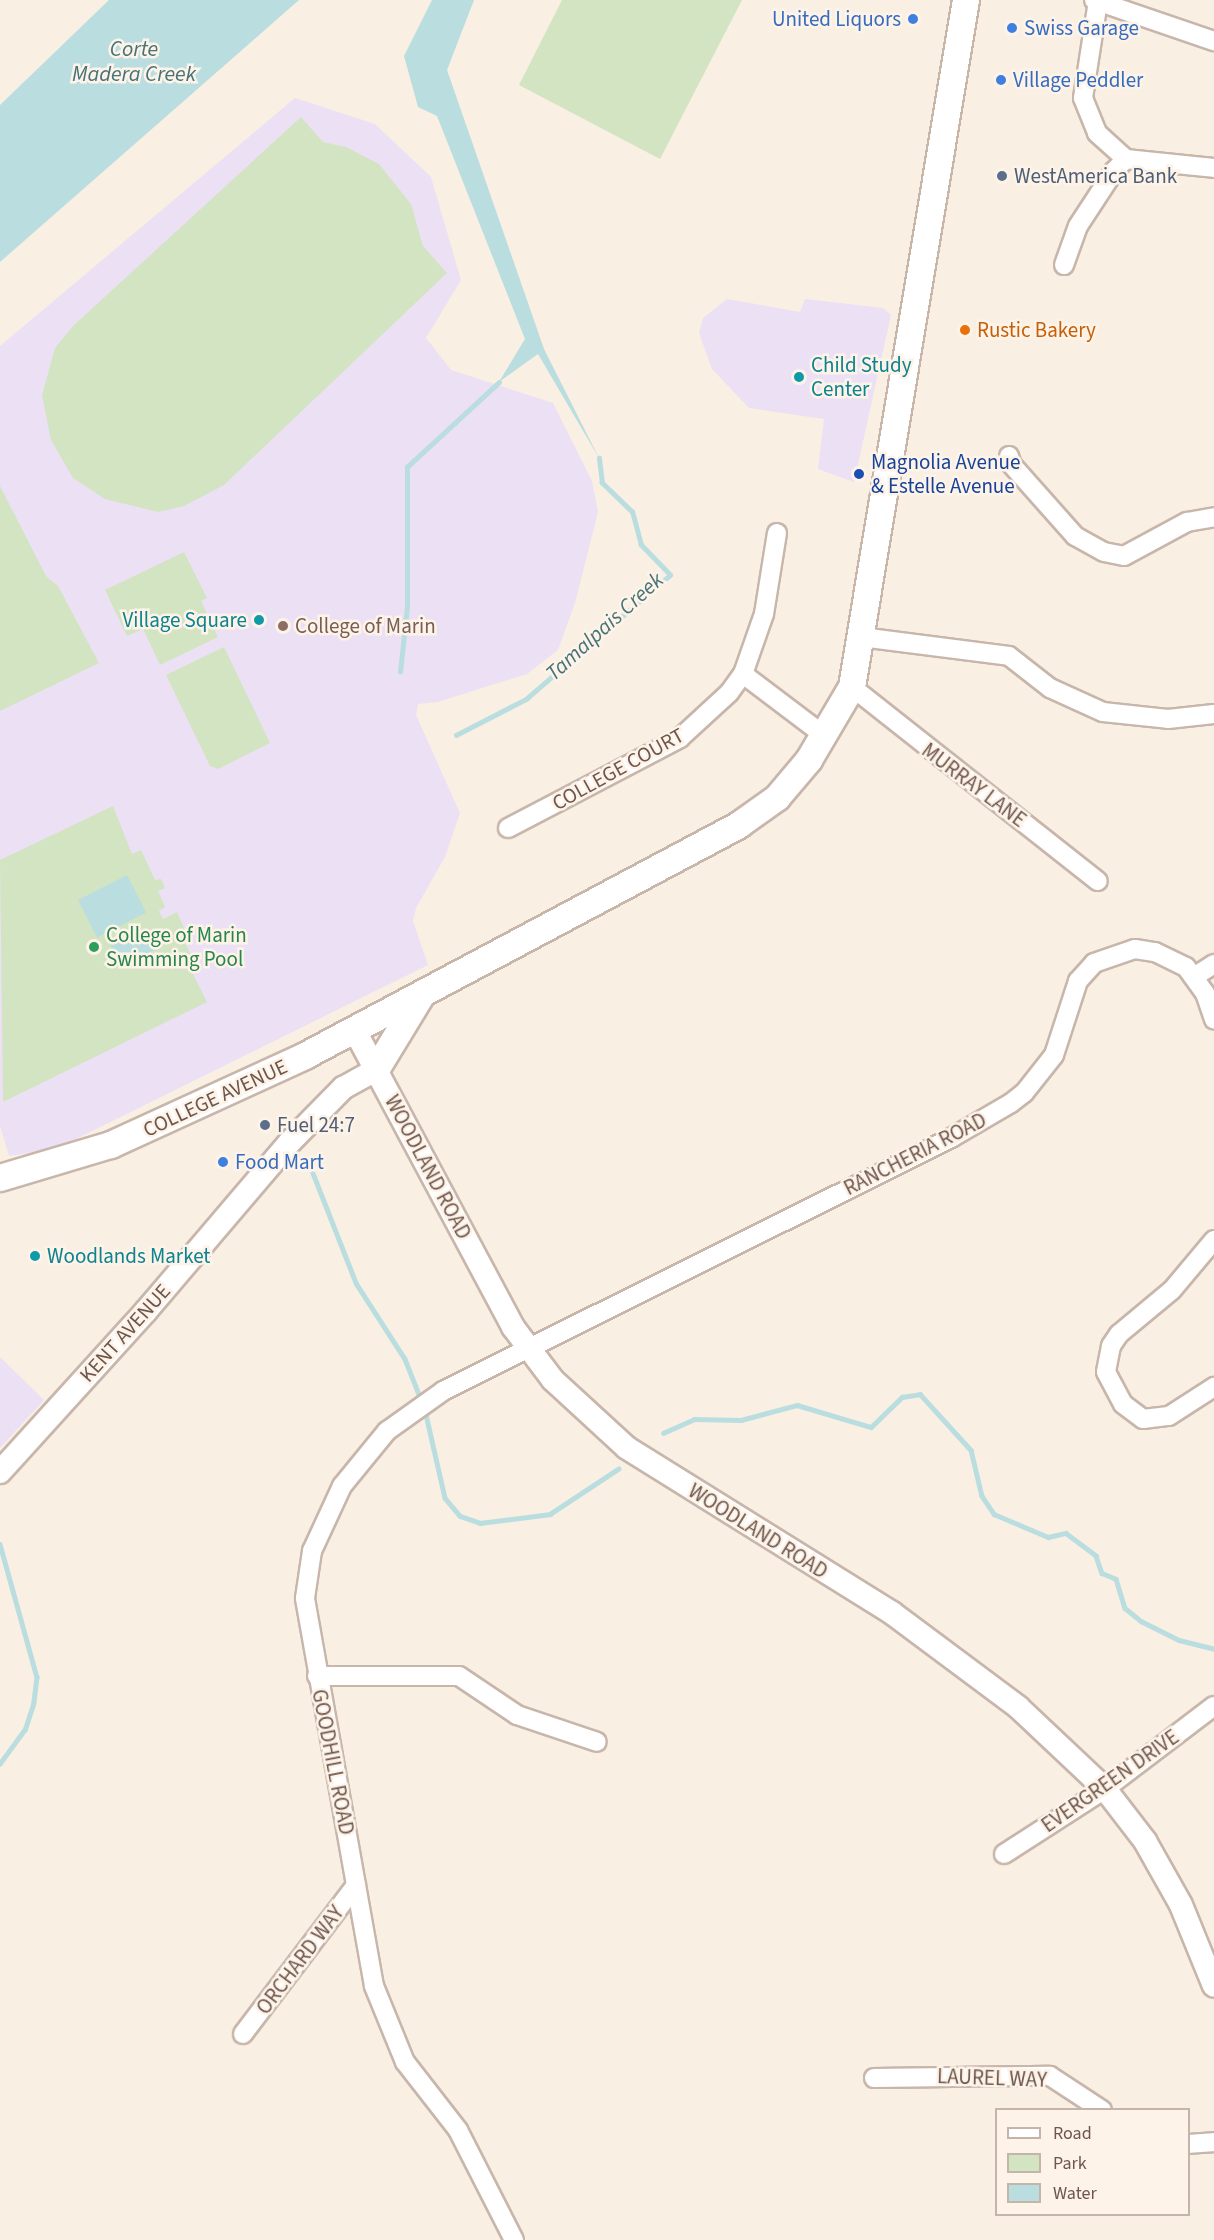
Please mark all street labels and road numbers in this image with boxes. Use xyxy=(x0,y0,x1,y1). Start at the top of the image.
street label: COLLEGE COURT xyxy=(548,722,688,816)
street label: MURRAY LANE xyxy=(917,738,1031,832)
street label: COLLEGE AVENUE xyxy=(139,1054,291,1142)
street label: WOODLAND ROAD xyxy=(379,1091,477,1243)
street label: RANCHERIA ROAD xyxy=(839,1107,991,1201)
street label: KENT AVENUE xyxy=(74,1279,176,1387)
street label: WOODLAND ROAD xyxy=(684,1478,832,1584)
street label: GOODHILL ROAD xyxy=(307,1687,359,1837)
street label: EVERGREEN DRIVE xyxy=(1036,1724,1184,1838)
street label: ORCHARD WAY xyxy=(251,1901,349,2019)
street label: LAUREL WAY xyxy=(937,2063,1047,2093)

